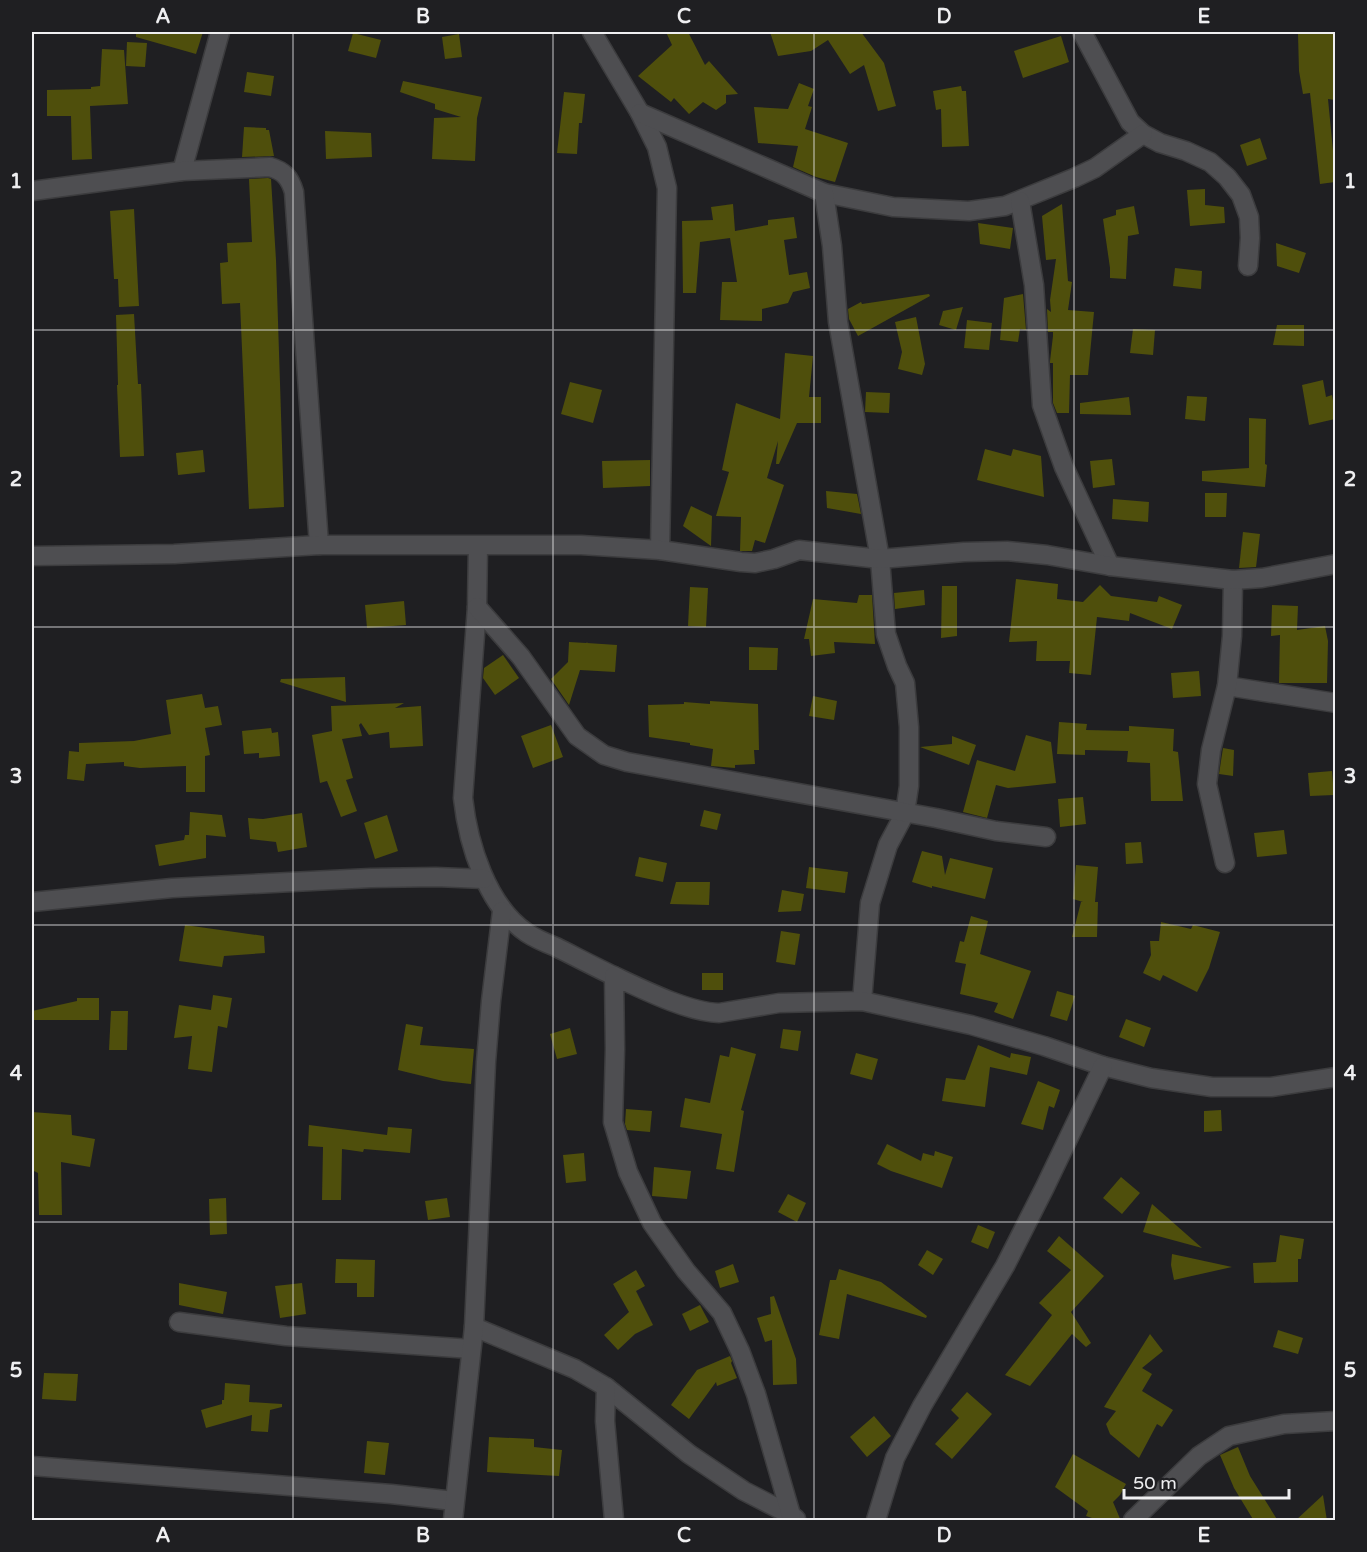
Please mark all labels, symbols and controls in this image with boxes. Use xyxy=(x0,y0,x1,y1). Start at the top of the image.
text: A xyxy=(156,5,171,29)
text: B xyxy=(416,5,430,29)
text: C xyxy=(677,5,691,29)
text: D xyxy=(936,5,952,29)
text: E xyxy=(1198,5,1211,29)
text: 1 xyxy=(10,170,22,194)
text: 1 xyxy=(1344,170,1356,194)
text: 2 xyxy=(10,468,22,492)
text: 2 xyxy=(1344,468,1356,492)
text: 3 xyxy=(10,765,22,789)
text: 3 xyxy=(1344,765,1356,789)
text: 4 xyxy=(10,1062,23,1086)
text: 4 xyxy=(1344,1062,1357,1086)
text: 5 xyxy=(10,1359,22,1383)
text: 5 xyxy=(1344,1359,1356,1383)
scale bar xyxy=(1124,1462,1289,1500)
text: 50 m xyxy=(1133,1472,1177,1494)
text: A xyxy=(156,1524,171,1548)
text: B xyxy=(416,1524,430,1548)
text: C xyxy=(677,1524,691,1548)
text: D xyxy=(936,1524,952,1548)
text: E xyxy=(1198,1524,1211,1548)

